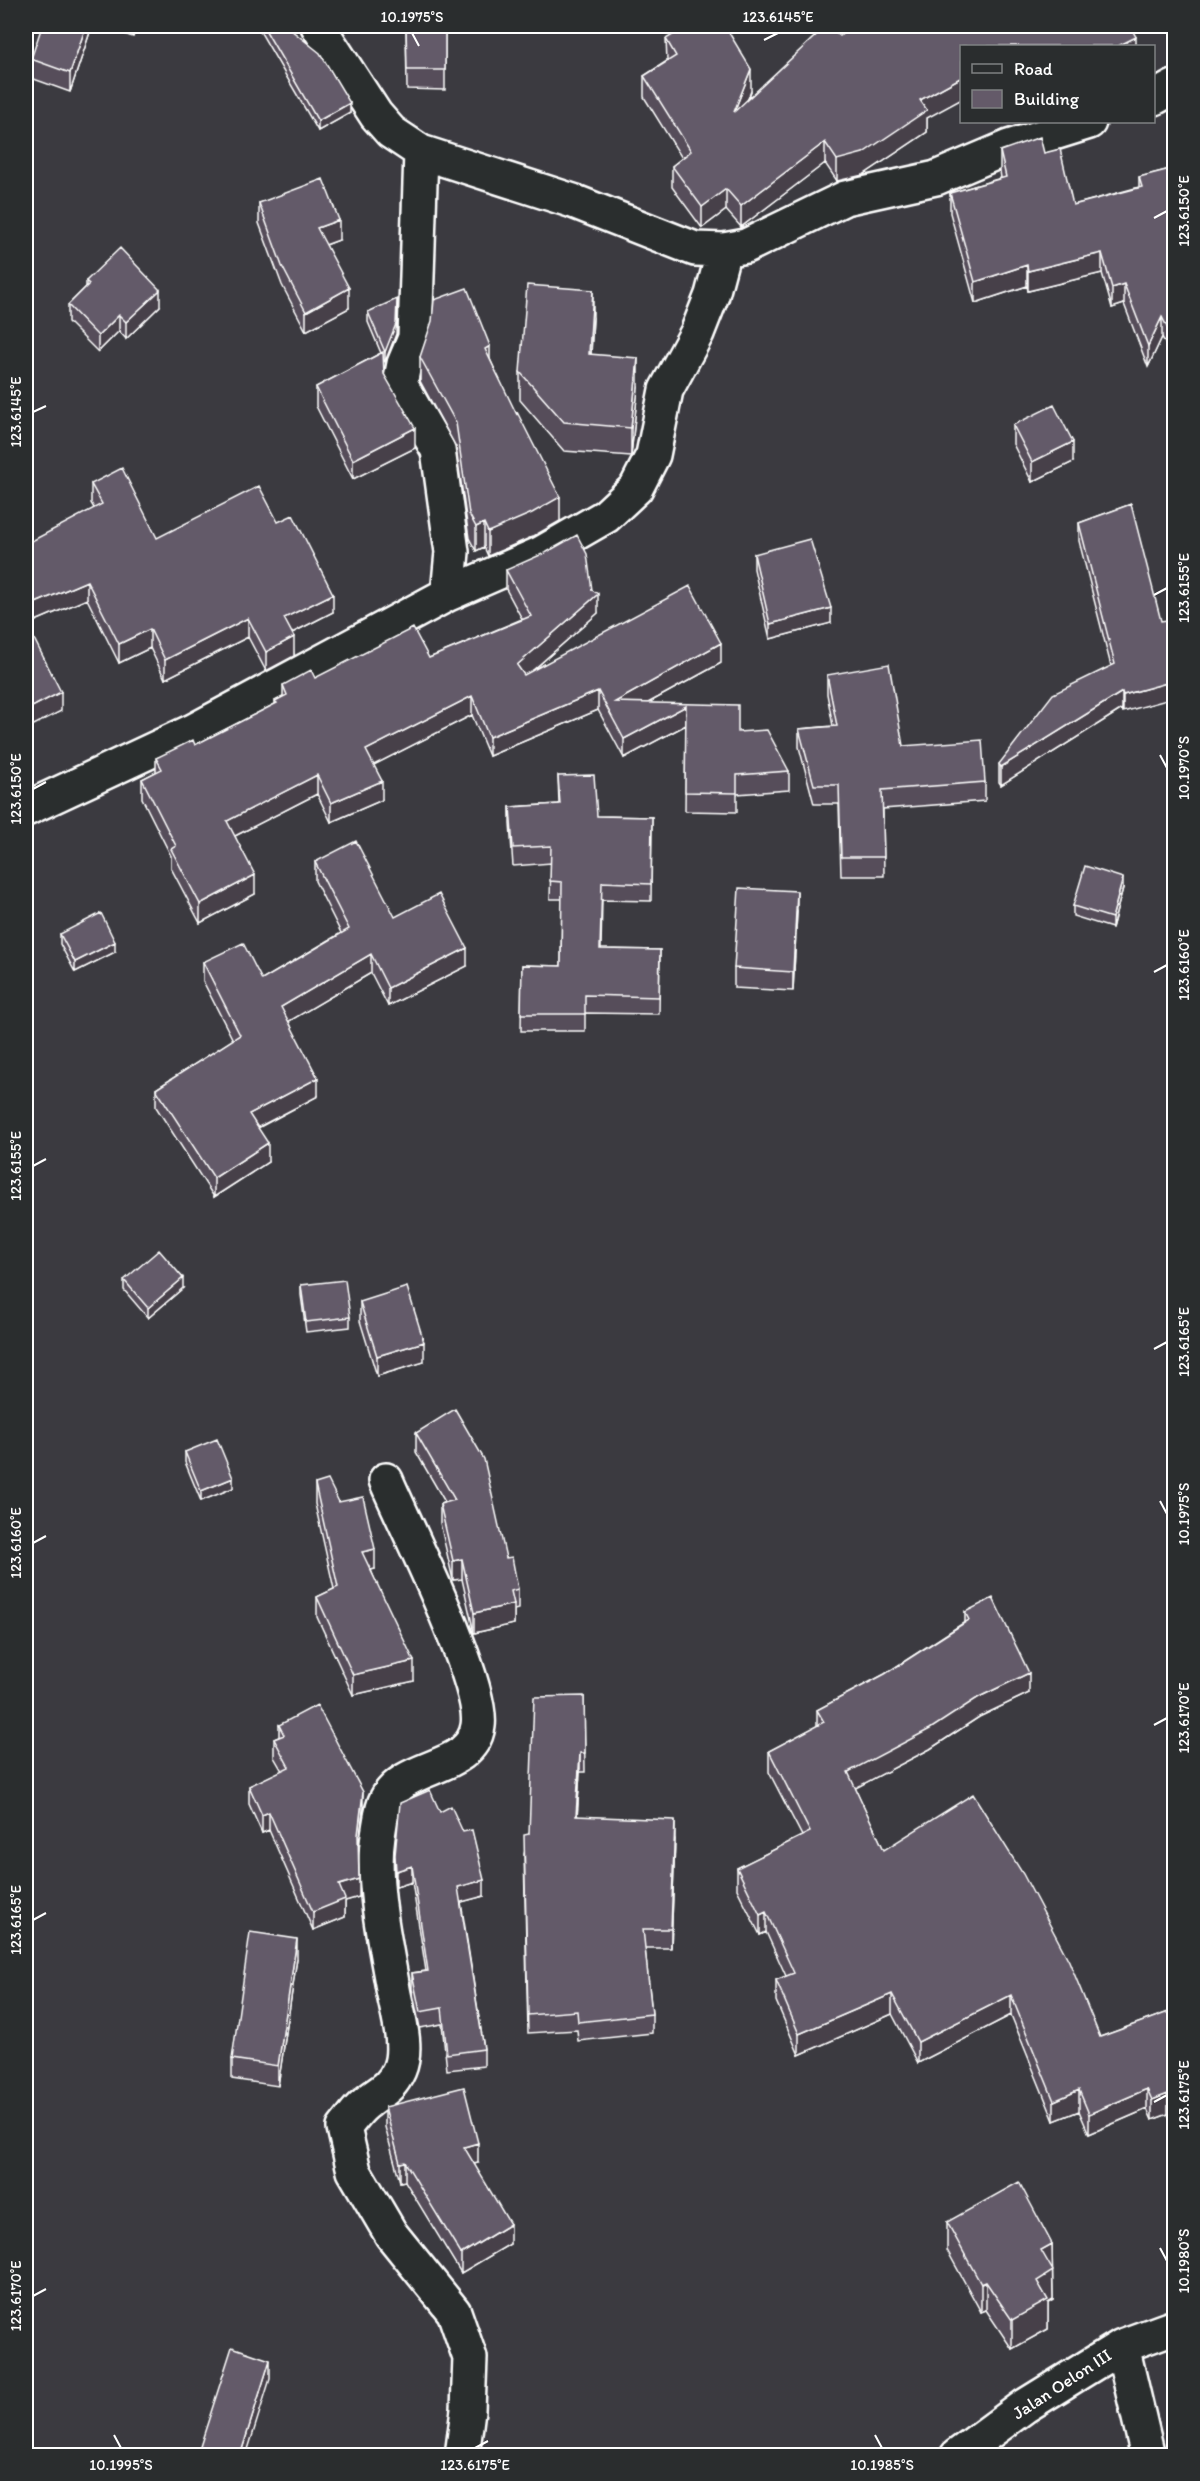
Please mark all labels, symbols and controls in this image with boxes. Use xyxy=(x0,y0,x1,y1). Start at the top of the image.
text: 10.1975°S xyxy=(381,8,443,26)
text: 123.6145°E xyxy=(742,8,814,26)
legend xyxy=(960,45,1155,123)
text: Road xyxy=(1014,58,1053,80)
text: Building xyxy=(1014,88,1080,110)
text: 123.6150°E xyxy=(1175,175,1193,247)
text: 123.6145°E xyxy=(7,376,25,448)
text: 123.6155°E xyxy=(1175,553,1193,623)
text: 10.1970°S xyxy=(1175,736,1193,800)
text: 123.6150°E xyxy=(7,753,25,825)
text: 123.6160°E xyxy=(1175,929,1193,1001)
text: 123.6155°E xyxy=(7,1131,25,1201)
text: 123.6165°E xyxy=(1175,1307,1193,1377)
text: 10.1975°S xyxy=(1175,1483,1193,1545)
text: 123.6160°E xyxy=(7,1507,25,1579)
text: 123.6170°E xyxy=(1175,1683,1193,1754)
text: 123.6165°E xyxy=(7,1885,25,1955)
text: 123.6175°E xyxy=(1175,2060,1193,2130)
text: 10.1980°S xyxy=(1175,2228,1193,2294)
text: 123.6170°E xyxy=(7,2261,25,2332)
street label: Jalan Oelon III xyxy=(1008,2344,1116,2424)
text: 10.1995°S xyxy=(89,2456,153,2474)
text: 123.6175°E xyxy=(440,2456,510,2474)
text: 10.1985°S xyxy=(850,2456,914,2474)

